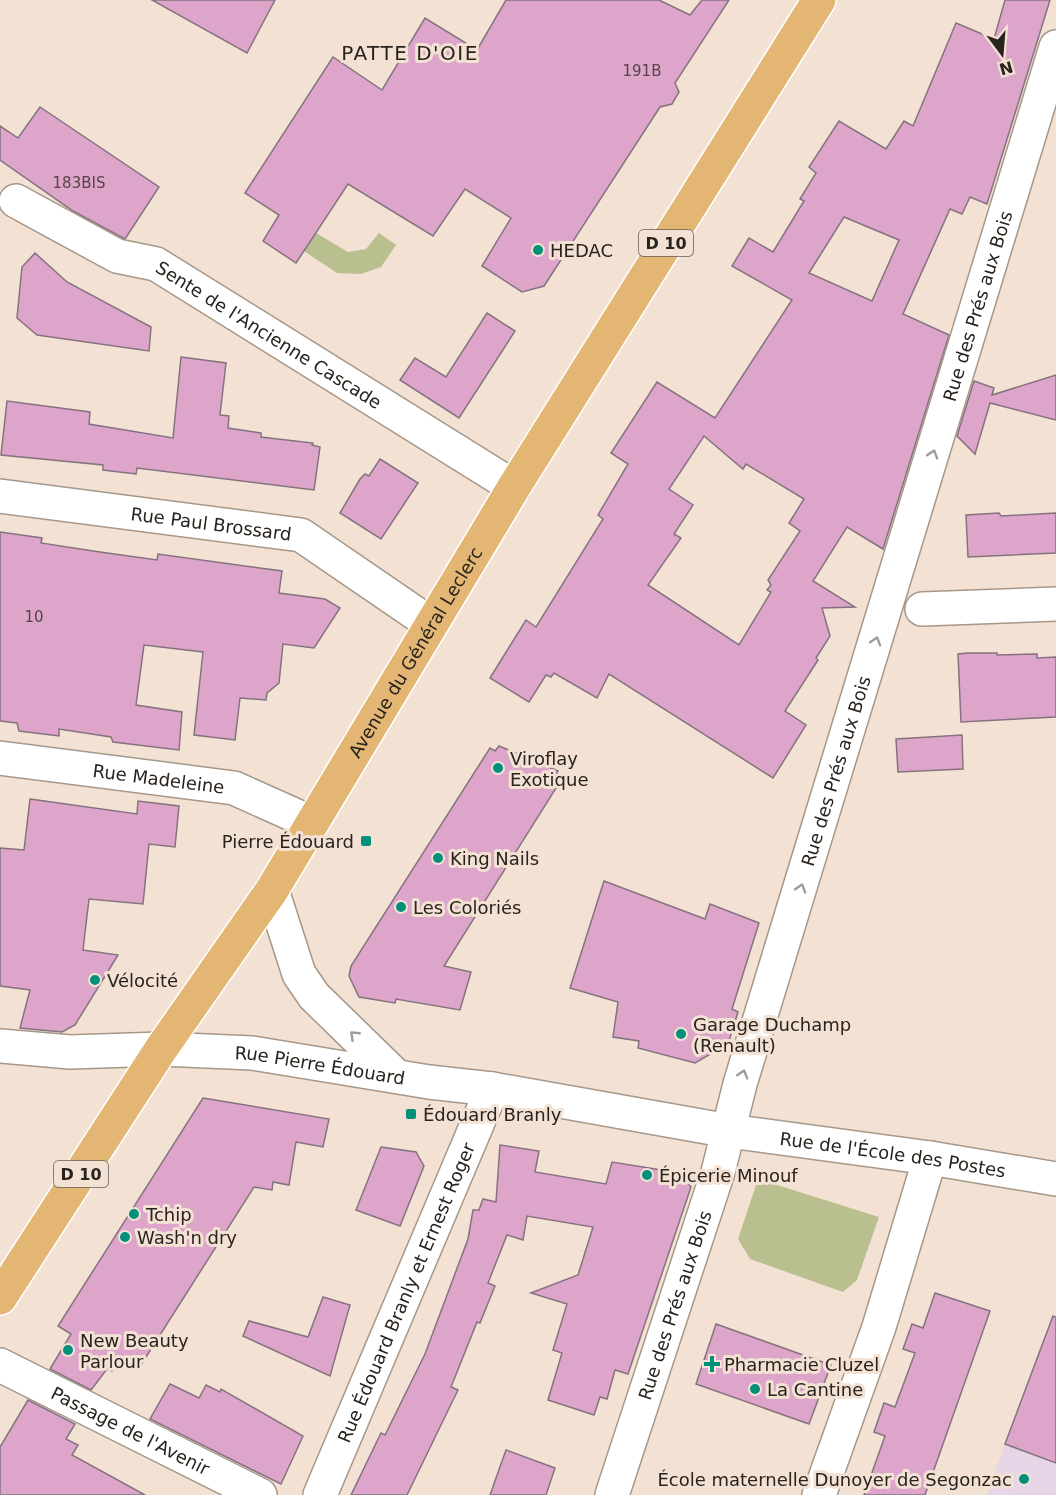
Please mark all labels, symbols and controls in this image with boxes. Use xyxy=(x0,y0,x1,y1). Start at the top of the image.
north arrow xyxy=(972,24,1032,84)
district label: PATTE D'OIE xyxy=(341,41,479,65)
text: N xyxy=(997,57,1015,79)
house number: 191B xyxy=(623,62,661,80)
house number: 183BIS xyxy=(53,174,105,192)
street label: Rue des Prés aux Bois xyxy=(938,208,1016,404)
road number: D 10 xyxy=(639,230,693,256)
place label: HEDAC xyxy=(550,240,613,261)
marker: HEDAC xyxy=(531,243,545,257)
street label: Sente de l'Ancienne Cascade xyxy=(152,256,386,413)
one-way arrow xyxy=(926,449,938,460)
street label: Rue Paul Brossard xyxy=(130,503,293,544)
street label: Avenue du Général Leclerc xyxy=(344,543,486,761)
house number: 10 xyxy=(24,608,44,626)
one-way arrow xyxy=(869,636,881,647)
street label: Rue des Prés aux Bois xyxy=(797,673,874,869)
place label: Viroflay Exotique xyxy=(510,748,588,790)
street label: Rue Madeleine xyxy=(92,759,226,797)
marker: Viroflay Exotique xyxy=(491,761,505,775)
place label: Pierre Édouard xyxy=(222,831,354,852)
marker: Pierre Édouard xyxy=(359,834,373,848)
place label: King Nails xyxy=(450,848,539,869)
marker: King Nails xyxy=(431,851,445,865)
one-way arrow xyxy=(794,883,806,894)
place label: Les Coloriés xyxy=(413,897,521,918)
marker: Les Coloriés xyxy=(394,900,408,914)
place label: Vélocité xyxy=(107,970,178,991)
marker: Vélocité xyxy=(88,973,102,987)
place label: Garage Duchamp (Renault) xyxy=(693,1014,851,1056)
marker: Garage Duchamp (Renault) xyxy=(674,1027,688,1041)
one-way arrow xyxy=(351,1031,361,1042)
street label: Rue Pierre Édouard xyxy=(234,1042,407,1088)
one-way arrow xyxy=(736,1069,749,1080)
place label: Édouard Branly xyxy=(423,1104,562,1125)
marker: Édouard Branly xyxy=(404,1107,418,1121)
street label: Rue de l'École des Postes xyxy=(779,1127,1007,1181)
street label: Rue Édouard Branly et Ernest Roger xyxy=(333,1139,479,1446)
road number: D 10 xyxy=(54,1161,108,1187)
place label: Épicerie Minouf xyxy=(659,1165,798,1186)
marker: Épicerie Minouf xyxy=(640,1168,654,1182)
place label: Tchip xyxy=(145,1204,192,1225)
marker: Tchip xyxy=(127,1207,141,1221)
street label: Rue des Prés aux Bois xyxy=(634,1208,715,1402)
place label: Wash'n dry xyxy=(137,1227,237,1248)
marker: Wash'n dry xyxy=(118,1230,132,1244)
place label: New Beauty Parlour xyxy=(80,1330,189,1372)
marker: New Beauty Parlour xyxy=(61,1343,75,1357)
place label: Pharmacie Cluzel xyxy=(724,1354,879,1375)
marker: Pharmacie Cluzel xyxy=(705,1357,719,1371)
place label: La Cantine xyxy=(767,1379,863,1400)
street label: Passage de l'Avenir xyxy=(48,1382,214,1479)
marker: La Cantine xyxy=(748,1382,762,1396)
place label: École maternelle Dunoyer de Segonzac xyxy=(657,1469,1012,1490)
marker: École maternelle Dunoyer de Segonzac xyxy=(1017,1472,1031,1486)

